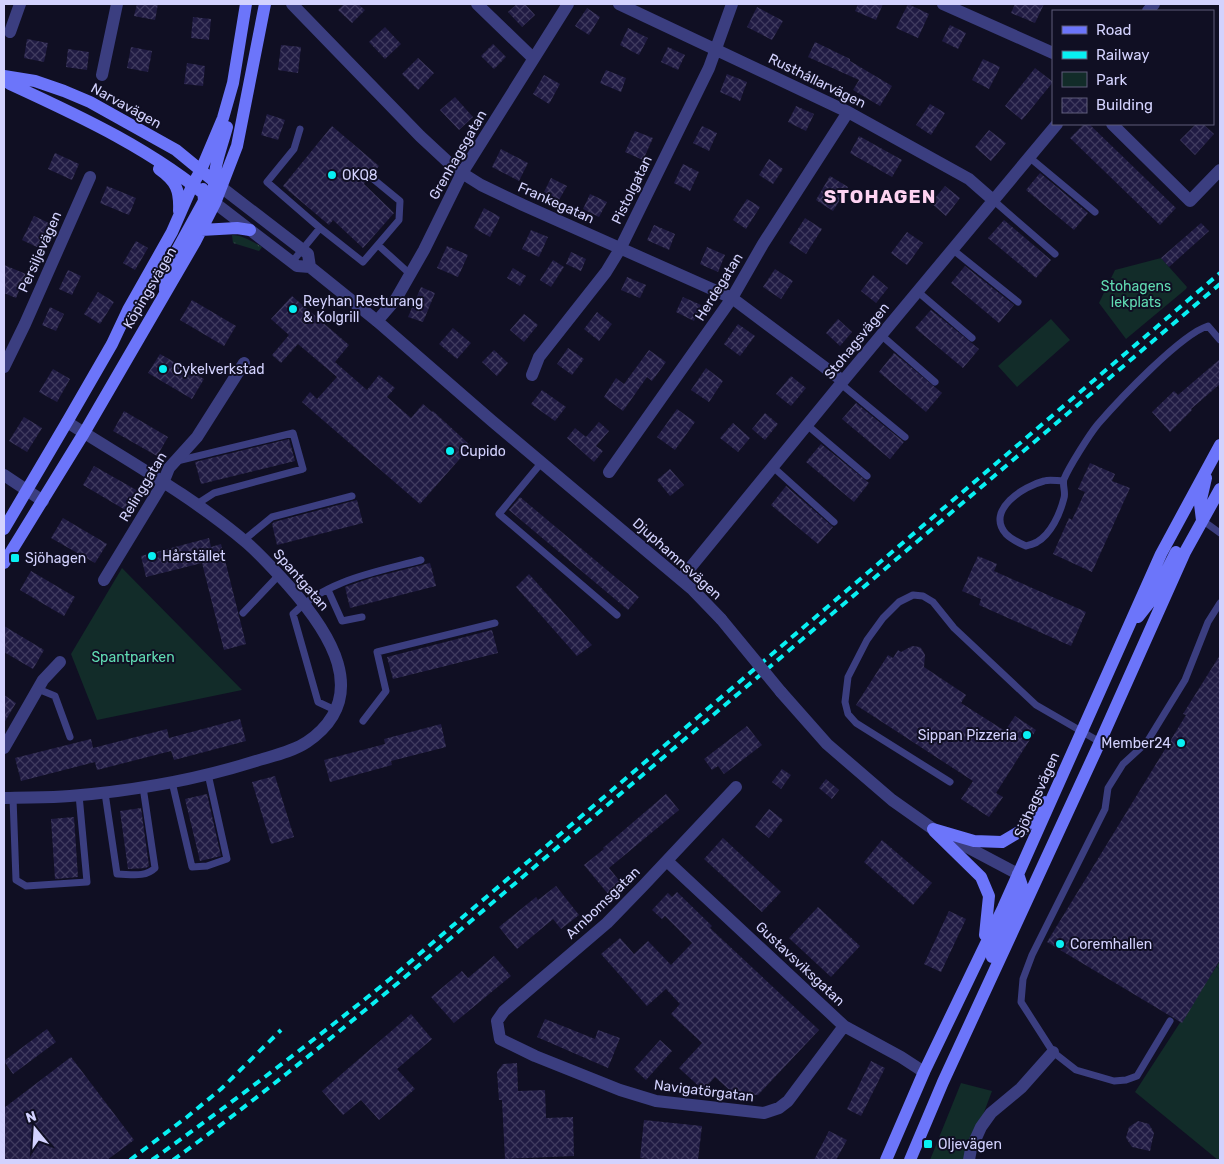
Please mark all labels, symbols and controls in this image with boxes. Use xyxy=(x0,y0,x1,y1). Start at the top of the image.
legend xyxy=(1052,10,1214,125)
text: Road xyxy=(1096,21,1132,39)
text: Railway xyxy=(1096,46,1150,64)
street label: Rusthållarvägen xyxy=(766,50,868,112)
text: Park xyxy=(1096,71,1127,89)
street label: Narvavägen xyxy=(88,80,164,132)
text: Building xyxy=(1096,96,1153,114)
street label: Grenhagsgatan xyxy=(426,107,490,203)
street label: Pistolgatan xyxy=(608,153,656,227)
place label: OKQ8 xyxy=(342,167,378,184)
marker: OKQ8 xyxy=(326,169,338,181)
street label: Frankegatan xyxy=(515,179,597,227)
district label: STOHAGEN xyxy=(824,185,936,208)
street label: Persiljevägen xyxy=(15,209,65,295)
street label: Köpingsvägen xyxy=(120,244,180,332)
street label: Herdegatan xyxy=(691,250,747,324)
park label: Stohagens lekplats xyxy=(1101,278,1171,311)
place label: Reyhan Resturang & Kolgrill xyxy=(303,293,423,326)
street label: Stohagsvägen xyxy=(821,299,893,383)
marker: Reyhan Resturang & Kolgrill xyxy=(287,303,299,315)
place label: Cykelverkstad xyxy=(173,361,265,378)
marker: Cykelverkstad xyxy=(157,363,169,375)
place label: Cupido xyxy=(460,443,506,460)
marker: Cupido xyxy=(444,445,456,457)
street label: Relinggatan xyxy=(116,449,170,525)
street label: Djuphamnsvägen xyxy=(629,515,725,603)
street label: Spantgatan xyxy=(270,546,332,614)
place label: Hårstället xyxy=(162,548,226,565)
place label: Sjöhagen xyxy=(25,550,86,567)
marker: Hårstället xyxy=(146,550,158,562)
marker: Sjöhagen xyxy=(9,552,21,564)
park label: Spantparken xyxy=(91,649,175,666)
place label: Sippan Pizzeria xyxy=(918,727,1017,744)
marker: Sippan Pizzeria xyxy=(1021,729,1033,741)
place label: Member24 xyxy=(1101,735,1171,752)
marker: Member24 xyxy=(1175,737,1187,749)
street label: Sjöhagsvägen xyxy=(1011,750,1063,840)
street label: Arnbomsgatan xyxy=(562,863,644,943)
street label: Gustavsviksgatan xyxy=(752,918,848,1010)
place label: Coremhallen xyxy=(1070,936,1152,953)
marker: Coremhallen xyxy=(1054,938,1066,950)
street label: Navigatörgatan xyxy=(653,1076,755,1106)
north arrow xyxy=(10,1104,60,1154)
text: N xyxy=(24,1107,39,1127)
place label: Oljevägen xyxy=(938,1136,1002,1153)
marker: Oljevägen xyxy=(922,1138,934,1150)

